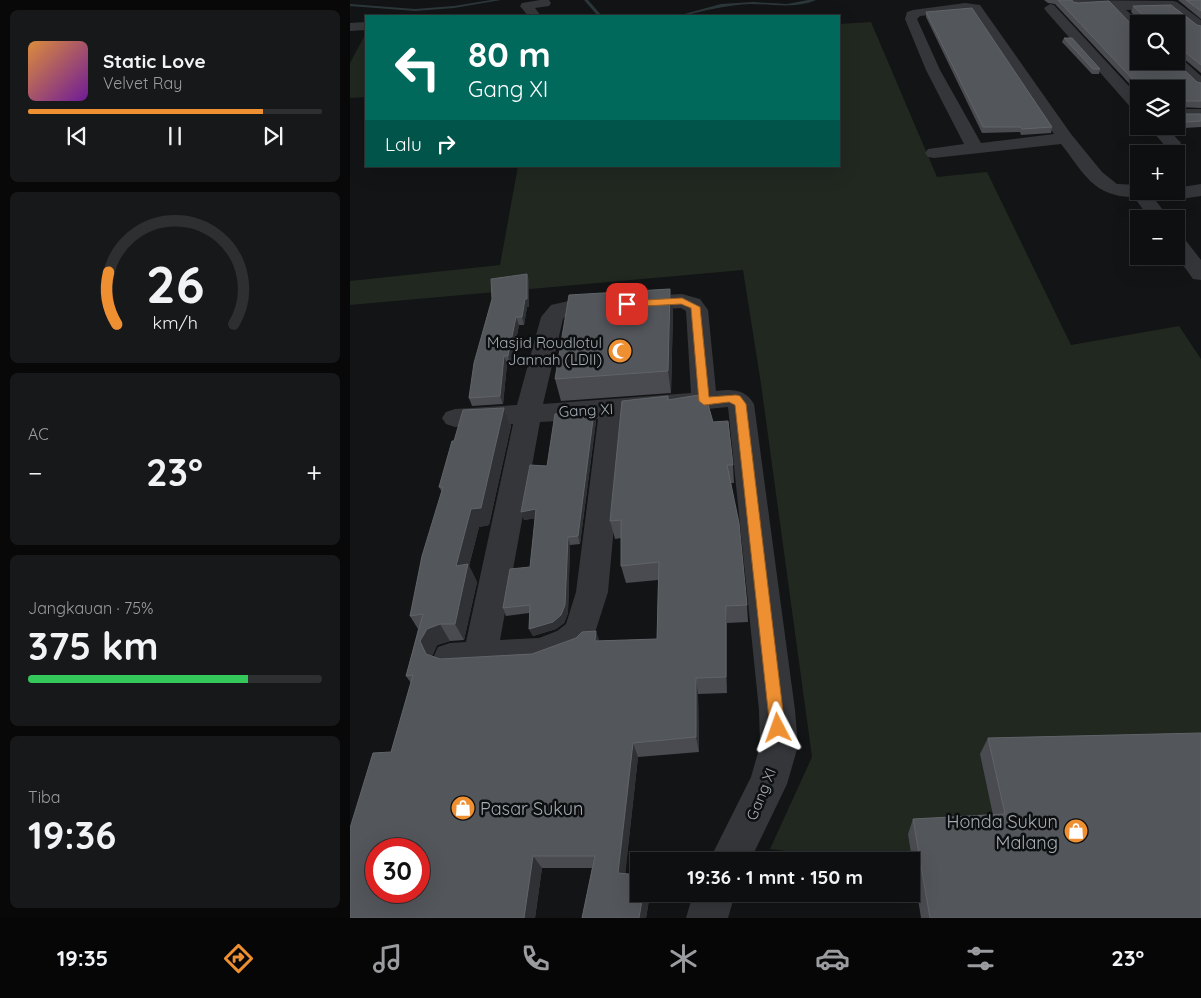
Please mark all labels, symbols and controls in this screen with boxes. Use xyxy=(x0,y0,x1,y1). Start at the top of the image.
map controls xyxy=(1130,15,1185,265)
button: search xyxy=(1130,15,1185,70)
text: 80 m xyxy=(468,32,551,76)
icon: left xyxy=(385,35,450,100)
text: Static Love xyxy=(103,49,206,73)
text: Velvet Ray xyxy=(103,73,182,93)
text: Gang XI xyxy=(468,75,548,103)
button: layers xyxy=(1130,80,1185,135)
icon: previous xyxy=(63,122,91,150)
icon: pause xyxy=(161,122,189,150)
icon: next xyxy=(259,122,287,150)
icon: right xyxy=(432,130,460,158)
text: Lalu xyxy=(385,132,422,156)
button: + xyxy=(1130,145,1185,200)
button: − xyxy=(1130,210,1185,265)
text: 26 xyxy=(146,251,204,316)
pin xyxy=(606,283,648,325)
icon: arrive xyxy=(613,290,641,318)
text: km/h xyxy=(152,311,198,333)
place label: Masjid Roudlotul Jannah (LDII) xyxy=(487,333,602,369)
mosque icon: Masjid Roudlotul Jannah (LDII) xyxy=(607,338,633,364)
street label: Gang XI xyxy=(558,399,614,421)
text: AC xyxy=(28,424,49,444)
text: 23° xyxy=(146,448,203,496)
text: − xyxy=(28,455,43,490)
text: + xyxy=(306,455,322,490)
text: Jangkauan · 75% xyxy=(28,598,153,618)
text: 375 km xyxy=(28,622,158,670)
position arrow xyxy=(751,701,803,753)
street label: Gang XI xyxy=(742,765,780,823)
text: Tiba xyxy=(28,787,60,807)
shop icon: Pasar Sukun xyxy=(450,795,476,821)
place label: Pasar Sukun xyxy=(480,797,583,820)
place label: Honda Sukun Malang xyxy=(946,810,1058,854)
text: 19:36 xyxy=(28,811,116,859)
shop icon: Honda Sukun Malang xyxy=(1063,818,1089,844)
speed limit sign: 30 xyxy=(365,838,430,903)
text: 19:36 · 1 mnt · 150 m xyxy=(687,865,863,889)
icon: directions xyxy=(221,941,256,976)
icon: music xyxy=(370,941,405,976)
icon: phone xyxy=(518,941,553,976)
icon: climate xyxy=(666,941,701,976)
icon: car xyxy=(815,941,850,976)
icon: filters xyxy=(963,941,998,976)
text: 19:35 xyxy=(57,944,108,972)
text: 23° xyxy=(1111,944,1144,972)

